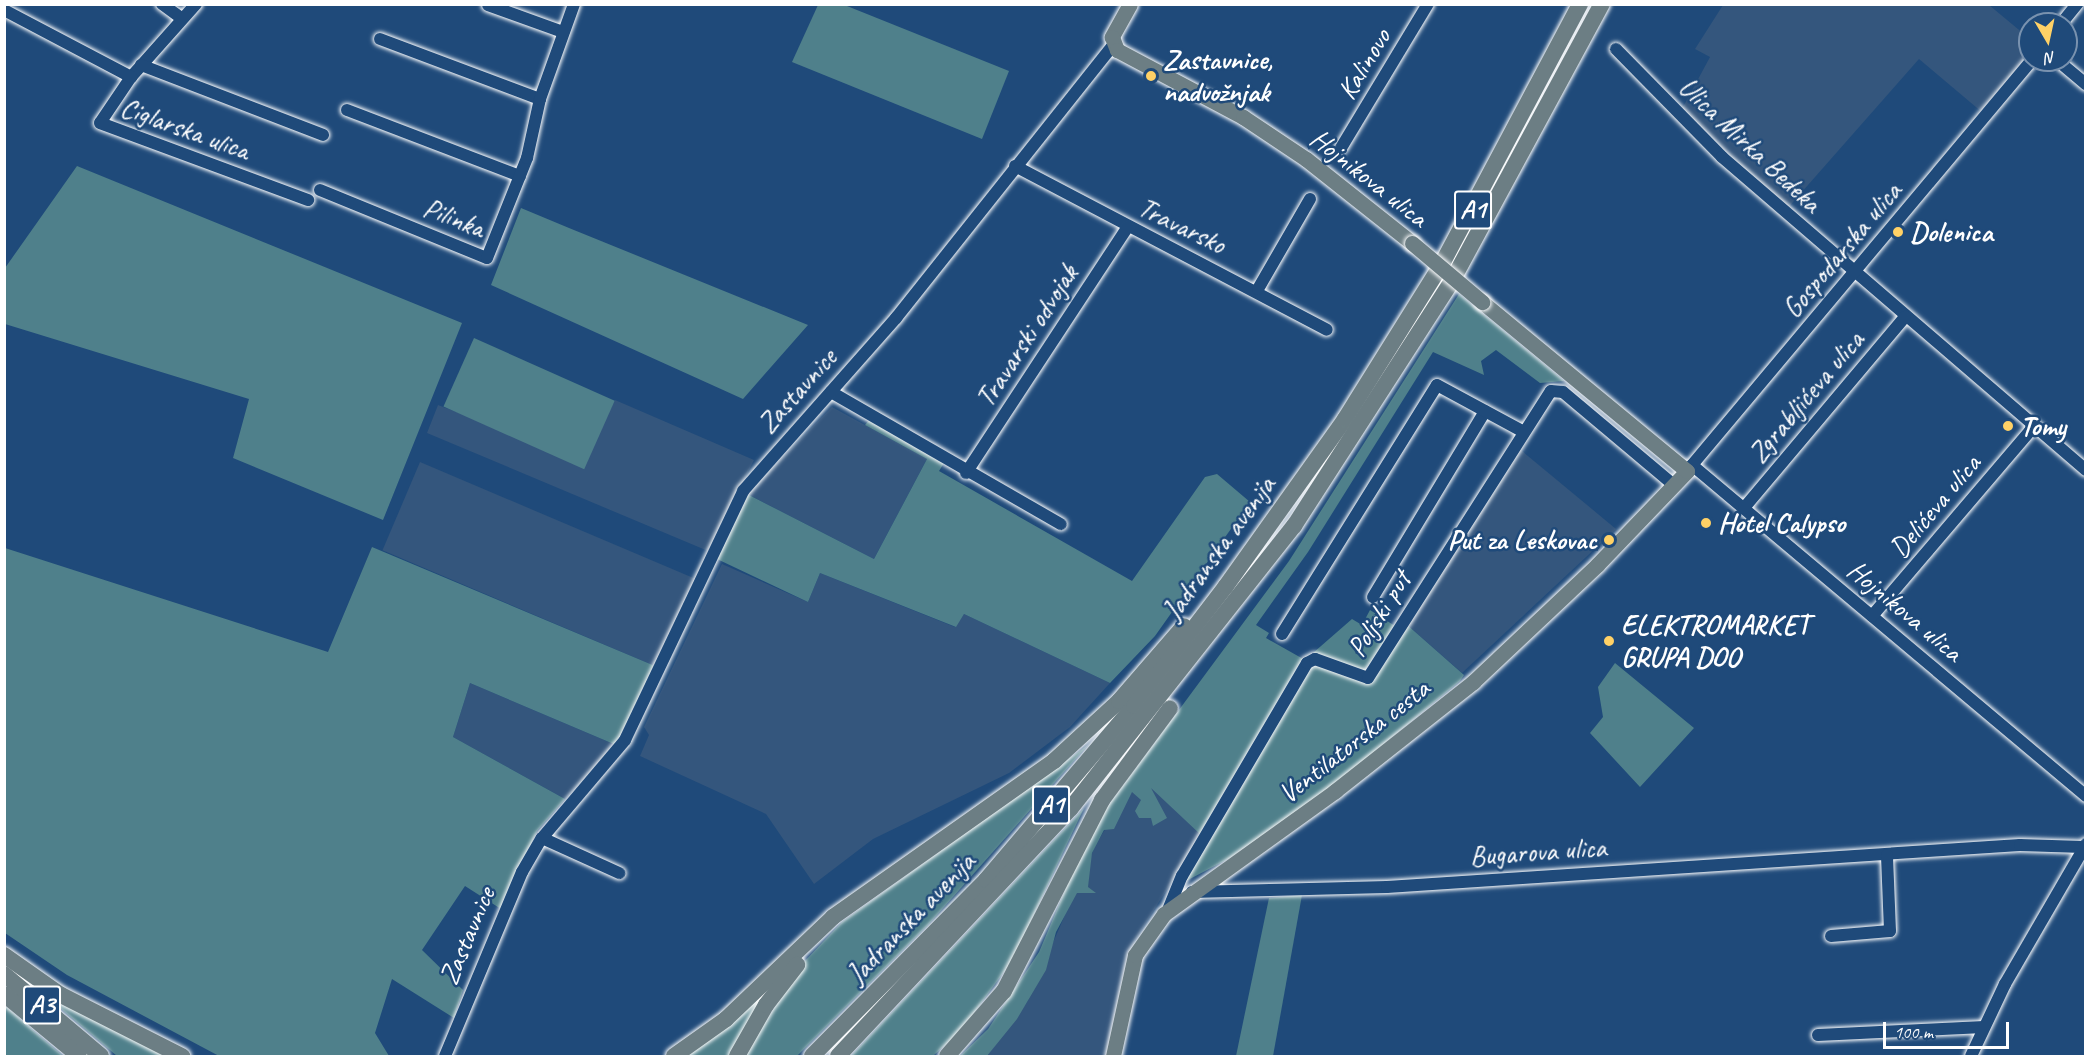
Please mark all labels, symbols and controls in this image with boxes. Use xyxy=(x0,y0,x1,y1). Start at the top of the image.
north arrow xyxy=(2018,12,2078,72)
street label: Kalinovo xyxy=(1330,22,1398,106)
place label: Zastavnice, nadvožnjak xyxy=(1163,43,1273,109)
text: N xyxy=(2044,47,2057,68)
marker: Zastavnice, nadvožnjak xyxy=(1144,69,1158,83)
street label: Ulica Mirka Bedeka xyxy=(1672,71,1828,219)
street label: Ciglarska ulica xyxy=(116,90,254,168)
street label: Hojnikova ulica xyxy=(1304,122,1434,234)
street label: Gospodarska ulica xyxy=(1776,175,1908,325)
road number: A1 xyxy=(1454,186,1492,234)
street label: Pilinka xyxy=(419,191,489,245)
street label: Travarsko xyxy=(1133,191,1231,261)
place label: Dolenica xyxy=(1910,215,1993,249)
marker: Dolenica xyxy=(1891,225,1905,239)
street label: Travarski odvojak xyxy=(969,259,1085,413)
street label: Zgrabljićeva ulica xyxy=(1741,324,1871,470)
street label: Zastavnice xyxy=(750,342,844,440)
place label: Tomy xyxy=(2020,409,2066,443)
marker: Tomy xyxy=(2001,419,2015,433)
street label: Delićeva ulica xyxy=(1882,448,1988,564)
street label: Jadranska avenija xyxy=(1156,470,1282,626)
place label: Hotel Calypso xyxy=(1718,506,1845,540)
marker: Hotel Calypso xyxy=(1699,516,1713,530)
place label: Put za Leskovac xyxy=(1447,523,1597,557)
marker: Put za Leskovac xyxy=(1602,533,1616,547)
street label: Hojnikova ulica xyxy=(1841,553,1969,669)
street label: Poljski put xyxy=(1340,565,1418,663)
place label: ELEKTROMARKET GRUPA DOO xyxy=(1621,608,1809,674)
marker: ELEKTROMARKET GRUPA DOO xyxy=(1602,634,1616,648)
street label: Ventilatorska cesta xyxy=(1272,672,1436,810)
road number: A1 xyxy=(1032,781,1070,829)
street label: Bugarova ulica xyxy=(1469,830,1607,874)
street label: Jadranska avenija xyxy=(840,845,982,991)
street label: Zastavnice xyxy=(432,882,502,990)
road number: A3 xyxy=(22,981,62,1029)
scale bar xyxy=(1886,1010,2012,1048)
text: 100 m xyxy=(1894,1021,1933,1043)

